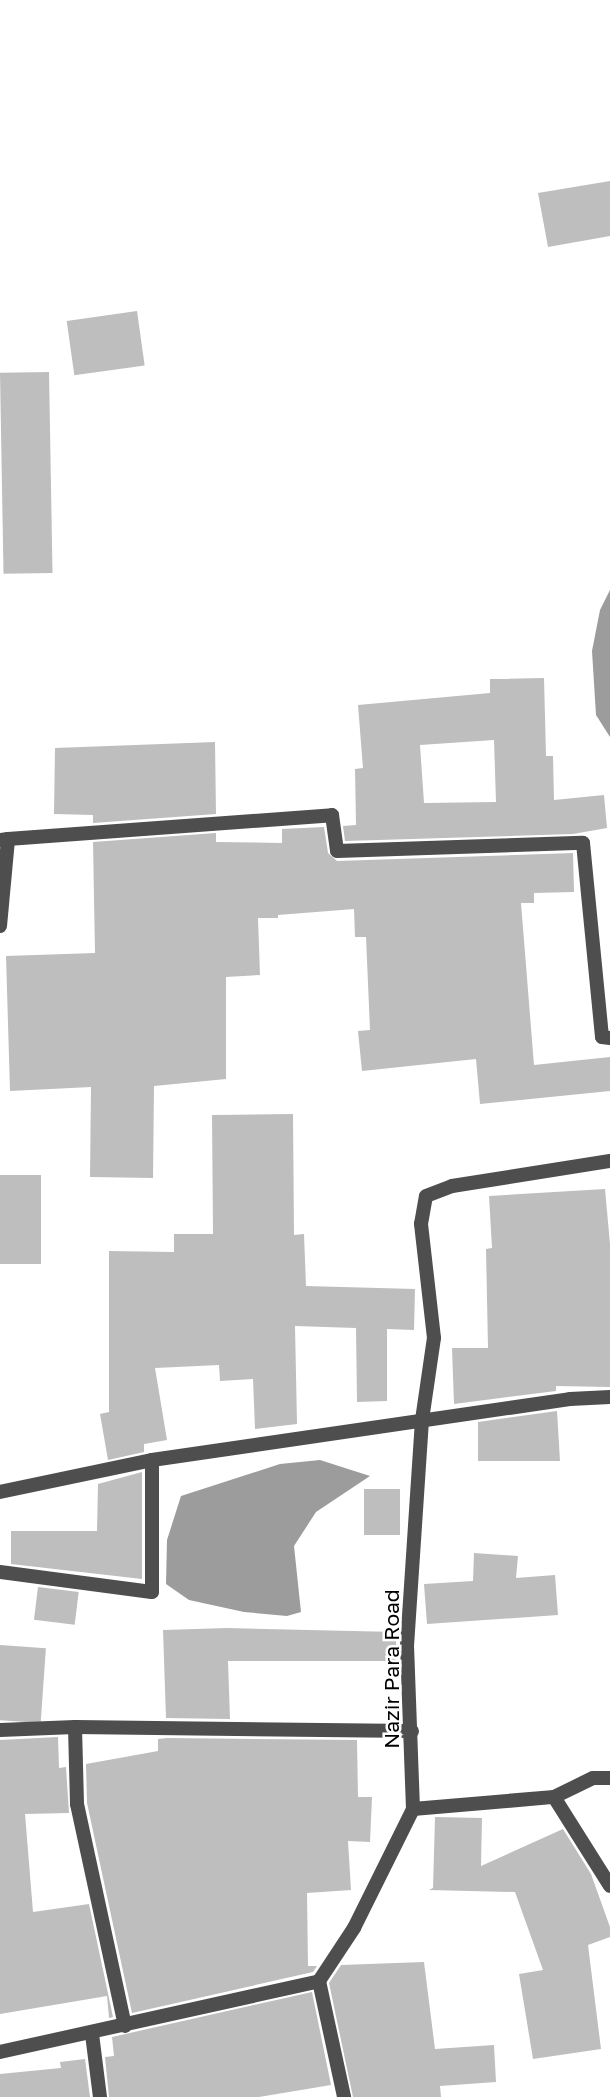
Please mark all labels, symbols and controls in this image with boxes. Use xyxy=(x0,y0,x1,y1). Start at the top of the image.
street label: Nazir Para Road xyxy=(378,1589,404,1749)

